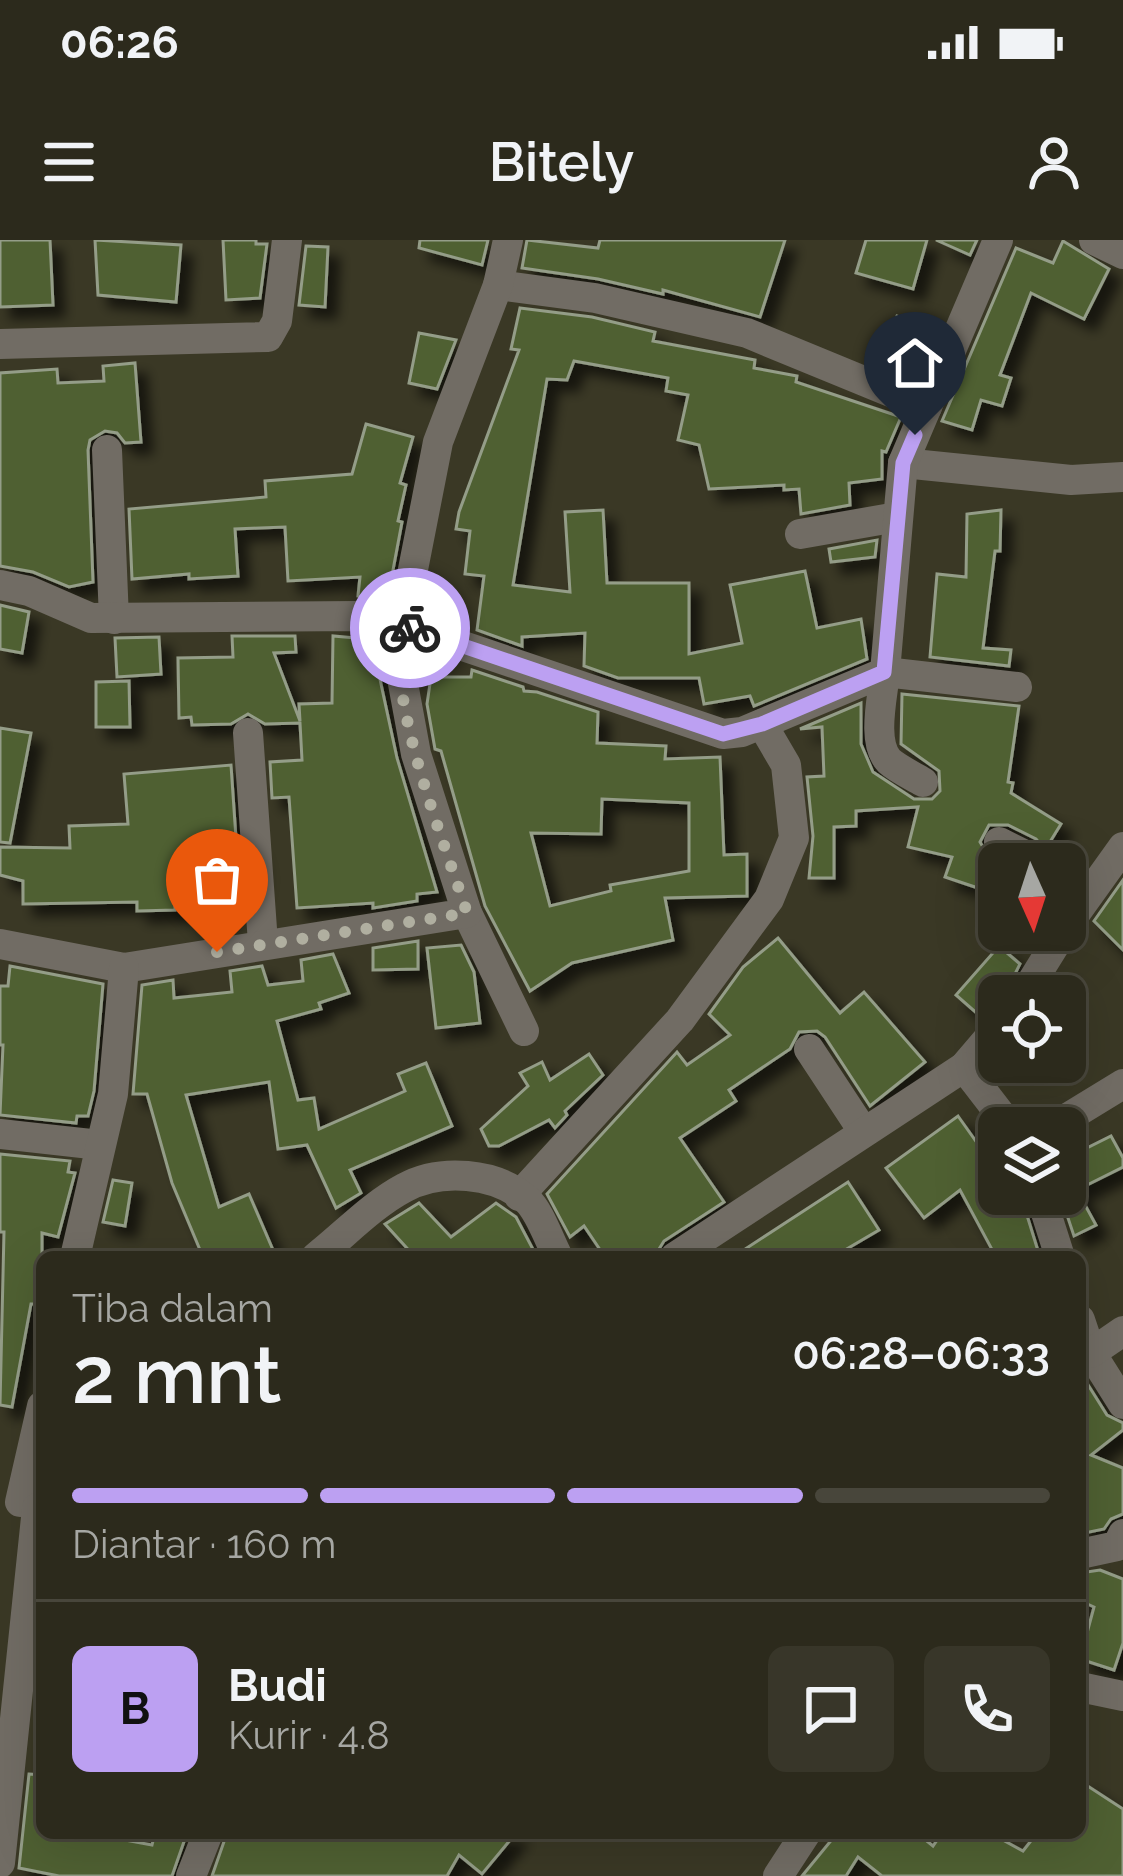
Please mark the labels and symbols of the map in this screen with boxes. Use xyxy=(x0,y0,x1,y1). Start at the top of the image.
pin xyxy=(864,312,966,435)
courier xyxy=(350,568,470,688)
pin xyxy=(166,829,268,952)
north arrow xyxy=(978,843,1086,951)

